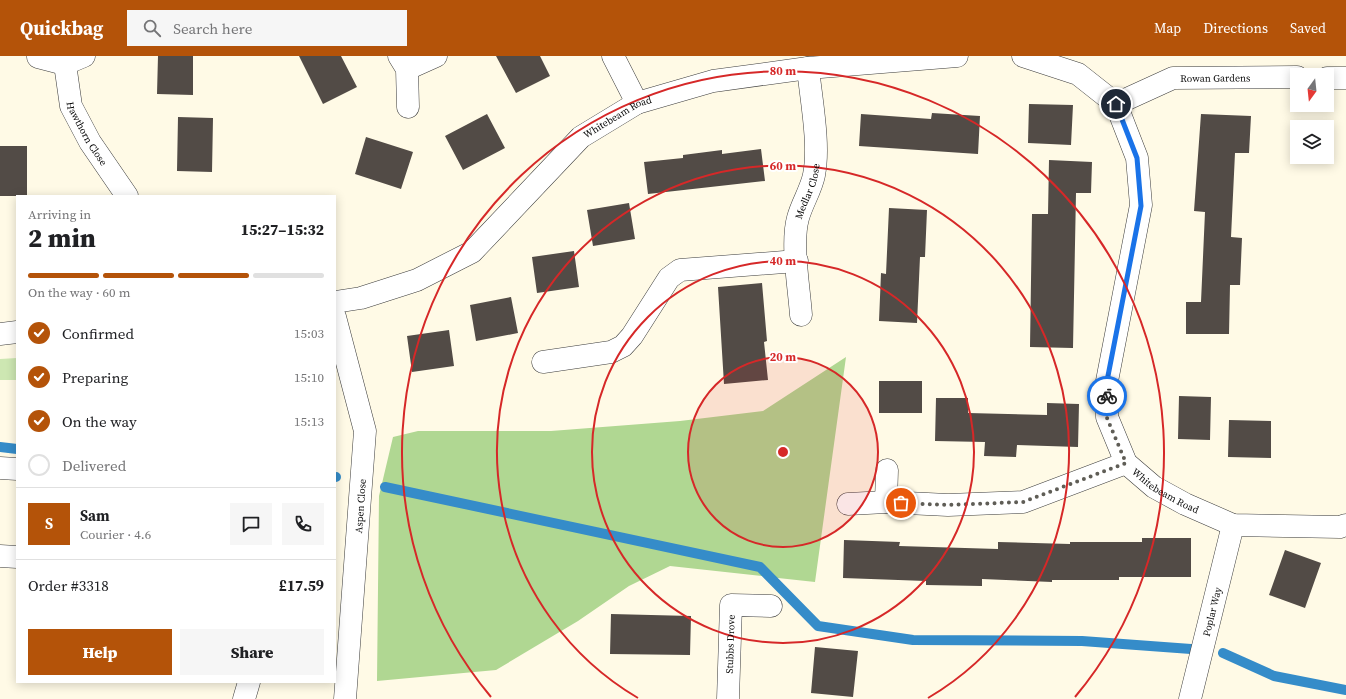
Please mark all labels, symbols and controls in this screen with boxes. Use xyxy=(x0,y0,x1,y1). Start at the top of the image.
search box xyxy=(127,10,407,46)
text: Quickbag xyxy=(20,15,103,41)
icon: search xyxy=(141,17,163,39)
text: Search here xyxy=(173,18,252,39)
text: Map xyxy=(1154,18,1181,38)
text: Directions xyxy=(1203,18,1268,38)
text: Saved xyxy=(1290,18,1326,38)
text: 80 m xyxy=(770,63,796,79)
north arrow xyxy=(1290,68,1334,112)
map controls xyxy=(1290,68,1334,164)
street label: Rowan Gardens xyxy=(1180,71,1250,85)
pin xyxy=(1099,87,1133,121)
street label: Whitebeam Road xyxy=(581,93,653,141)
icon: home xyxy=(1105,93,1127,115)
street label: Hawthorn Close xyxy=(63,101,110,168)
button: layers xyxy=(1290,120,1334,164)
text: 60 m xyxy=(770,158,796,174)
street label: Medlar Close xyxy=(792,163,823,221)
text: Arriving in xyxy=(28,206,91,223)
text: 15:27–15:32 xyxy=(241,219,324,240)
text: 2 min xyxy=(28,220,96,256)
text: 40 m xyxy=(770,253,796,269)
text: On the way · 60 m xyxy=(28,284,130,301)
icon: check xyxy=(28,322,50,344)
text: Confirmed xyxy=(62,323,134,344)
text: 15:03 xyxy=(294,325,324,342)
text: 20 m xyxy=(770,349,796,365)
icon: check xyxy=(28,366,50,388)
text: Preparing xyxy=(62,367,128,388)
text: 15:10 xyxy=(294,369,324,386)
courier xyxy=(1087,376,1127,416)
icon: bike xyxy=(1096,385,1118,407)
icon: check xyxy=(28,410,50,432)
text: On the way xyxy=(62,411,137,432)
text: 15:13 xyxy=(294,413,324,430)
centre of rings xyxy=(776,445,790,459)
text: Delivered xyxy=(62,455,126,476)
street label: Whitebeam Road xyxy=(1129,465,1201,516)
street label: Aspen Close xyxy=(352,478,369,534)
pin xyxy=(884,486,918,520)
icon: bag xyxy=(890,492,912,514)
button: chat xyxy=(230,503,272,545)
button: phone xyxy=(282,503,324,545)
text: Sam xyxy=(80,505,110,526)
text: S xyxy=(45,513,53,534)
text: Courier · 4.6 xyxy=(80,526,151,543)
text: Order #3318 xyxy=(28,575,109,596)
text: £17.59 xyxy=(279,575,324,596)
street label: Poplar Way xyxy=(1200,585,1225,638)
street label: Stubbs Drove xyxy=(723,614,738,674)
button: Help xyxy=(28,629,172,675)
button: Share xyxy=(180,629,324,675)

